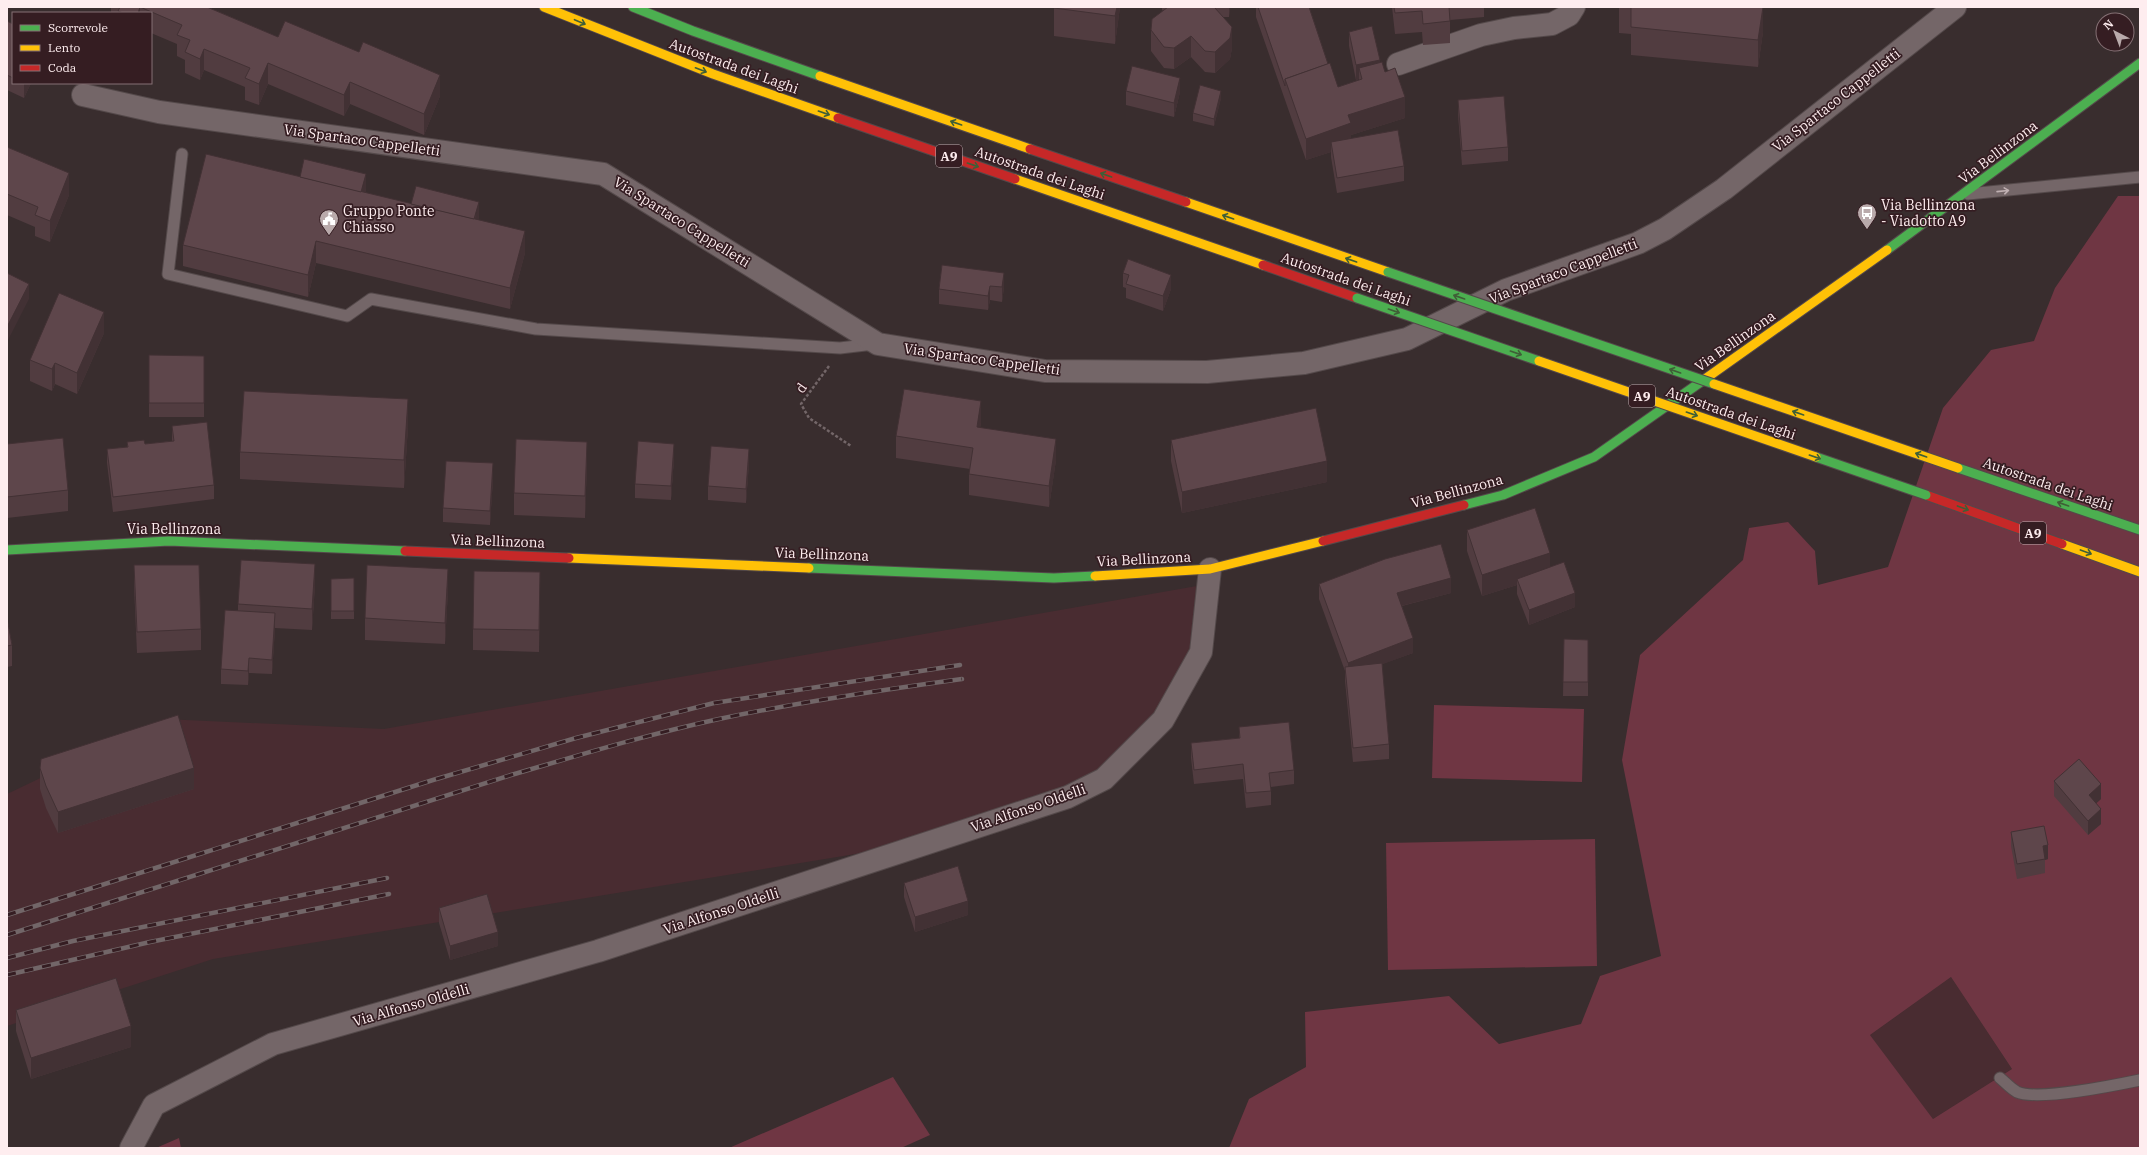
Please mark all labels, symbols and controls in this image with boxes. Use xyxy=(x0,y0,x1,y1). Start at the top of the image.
legend xyxy=(12,12,152,84)
north arrow xyxy=(2095,12,2135,52)
text: N xyxy=(2100,16,2116,33)
one-way arrow xyxy=(574,19,586,26)
text: Scorrevole xyxy=(48,20,108,35)
street label: Autostrada dei Laghi xyxy=(667,34,801,98)
text: Lento xyxy=(48,40,80,55)
street label: Via Spartaco Cappelletti xyxy=(1768,44,1904,156)
text: Coda xyxy=(48,60,77,75)
one-way arrow xyxy=(695,66,707,74)
one-way arrow xyxy=(818,109,830,117)
street label: Via Bellinzona xyxy=(1955,116,2041,188)
one-way arrow xyxy=(950,119,963,126)
street label: Via Spartaco Cappelletti xyxy=(283,120,441,160)
street label: Autostrada dei Laghi xyxy=(973,142,1107,204)
road number: A9 xyxy=(936,145,962,167)
one-way arrow xyxy=(967,161,979,169)
one-way arrow xyxy=(1100,170,1112,178)
street label: Via Spartaco Cappelletti xyxy=(610,173,754,271)
one-way arrow xyxy=(1996,187,2009,195)
place label: Via Bellinzona - Viadotto A9 xyxy=(1881,196,1976,230)
place label: Gruppo Ponte Chiasso xyxy=(343,202,434,236)
bus stop icon: Via Bellinzona - Viadotto A9 xyxy=(1856,202,1878,230)
public building icon: Gruppo Ponte Chiasso xyxy=(318,208,340,236)
one-way arrow xyxy=(1222,213,1235,220)
street label: Via Spartaco Cappelletti xyxy=(1486,234,1640,308)
street label: Autostrada dei Laghi xyxy=(1279,248,1413,310)
one-way arrow xyxy=(1346,255,1358,263)
one-way arrow xyxy=(1453,293,1466,300)
street label: Via Bellinzona xyxy=(1691,306,1779,375)
one-way arrow xyxy=(1387,307,1399,315)
street label: Via Spartaco Cappelletti xyxy=(903,339,1061,379)
one-way arrow xyxy=(1510,350,1523,357)
one-way arrow xyxy=(1669,367,1682,374)
street label: d xyxy=(791,379,811,397)
street label: Autostrada dei Laghi xyxy=(1664,382,1798,444)
road number: A9 xyxy=(1629,385,1655,407)
one-way arrow xyxy=(1792,409,1805,416)
one-way arrow xyxy=(1685,411,1698,418)
one-way arrow xyxy=(1915,451,1927,459)
one-way arrow xyxy=(1809,453,1821,461)
street label: Autostrada dei Laghi xyxy=(1981,453,2115,515)
street label: Via Bellinzona xyxy=(1409,470,1505,512)
one-way arrow xyxy=(2057,500,2070,507)
one-way arrow xyxy=(1957,505,1969,513)
street label: Via Bellinzona xyxy=(127,520,222,538)
road number: A9 xyxy=(2020,522,2046,544)
street label: Via Bellinzona xyxy=(451,530,546,552)
street label: Via Bellinzona xyxy=(775,543,870,565)
street label: Via Bellinzona xyxy=(1096,548,1192,570)
one-way arrow xyxy=(2079,549,2092,556)
street label: Via Alfonso Oldelli xyxy=(968,780,1088,836)
street label: Via Alfonso Oldelli xyxy=(661,884,781,938)
street label: Via Alfonso Oldelli xyxy=(351,980,471,1030)

